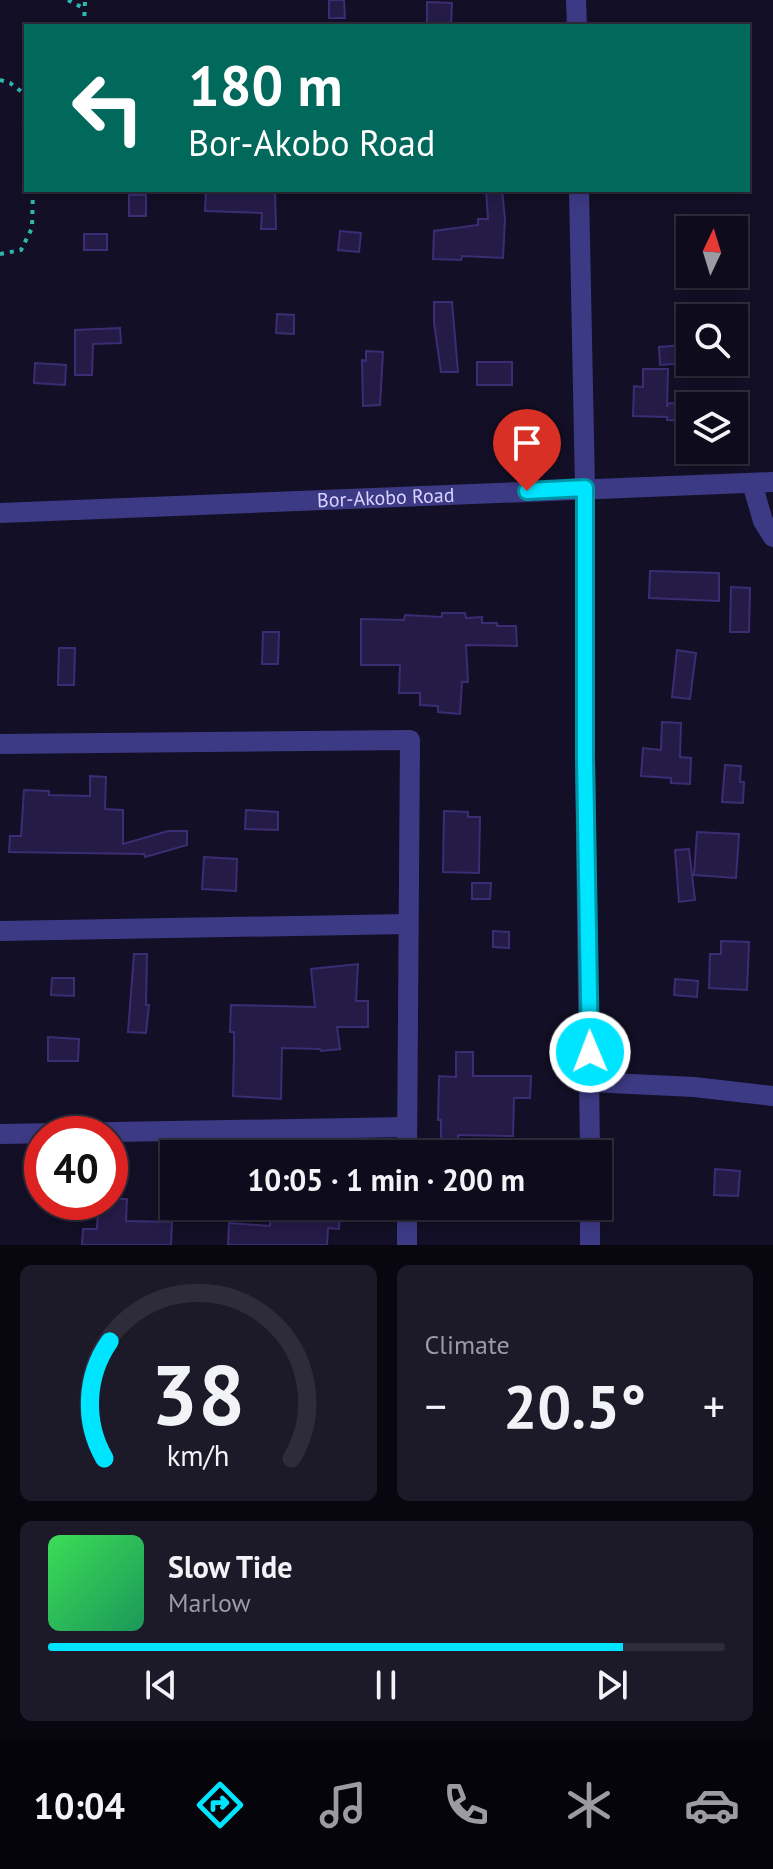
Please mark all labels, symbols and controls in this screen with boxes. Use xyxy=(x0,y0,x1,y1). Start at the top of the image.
text: 180 m xyxy=(188,49,343,121)
icon: left xyxy=(56,56,160,160)
text: Bor-Akobo Road xyxy=(188,119,435,166)
north arrow xyxy=(676,216,748,288)
map controls xyxy=(676,216,748,464)
button: search xyxy=(676,304,748,376)
button: layers xyxy=(676,392,748,464)
pin xyxy=(493,409,561,491)
icon: arrive xyxy=(505,421,549,465)
street label: Bor-Akobo Road xyxy=(316,482,455,513)
position arrow xyxy=(548,1010,632,1094)
speed limit sign: 40 xyxy=(24,1116,128,1220)
text: 10:05 · 1 min · 200 m xyxy=(247,1160,525,1199)
text: Climate xyxy=(425,1328,510,1361)
text: 38 xyxy=(151,1340,245,1448)
text: 20.5° xyxy=(503,1367,646,1445)
text: − xyxy=(425,1377,447,1434)
text: + xyxy=(703,1377,725,1434)
text: km/h xyxy=(167,1437,230,1474)
text: Slow Tide xyxy=(168,1547,293,1586)
text: Marlow xyxy=(168,1586,251,1619)
icon: previous xyxy=(139,1663,183,1707)
icon: pause xyxy=(364,1663,408,1707)
icon: next xyxy=(590,1663,634,1707)
icon: directions xyxy=(192,1777,248,1833)
icon: music xyxy=(315,1777,371,1833)
icon: phone xyxy=(438,1777,494,1833)
icon: climate xyxy=(561,1777,617,1833)
icon: car xyxy=(684,1777,740,1833)
text: 10:04 xyxy=(33,1782,125,1829)

